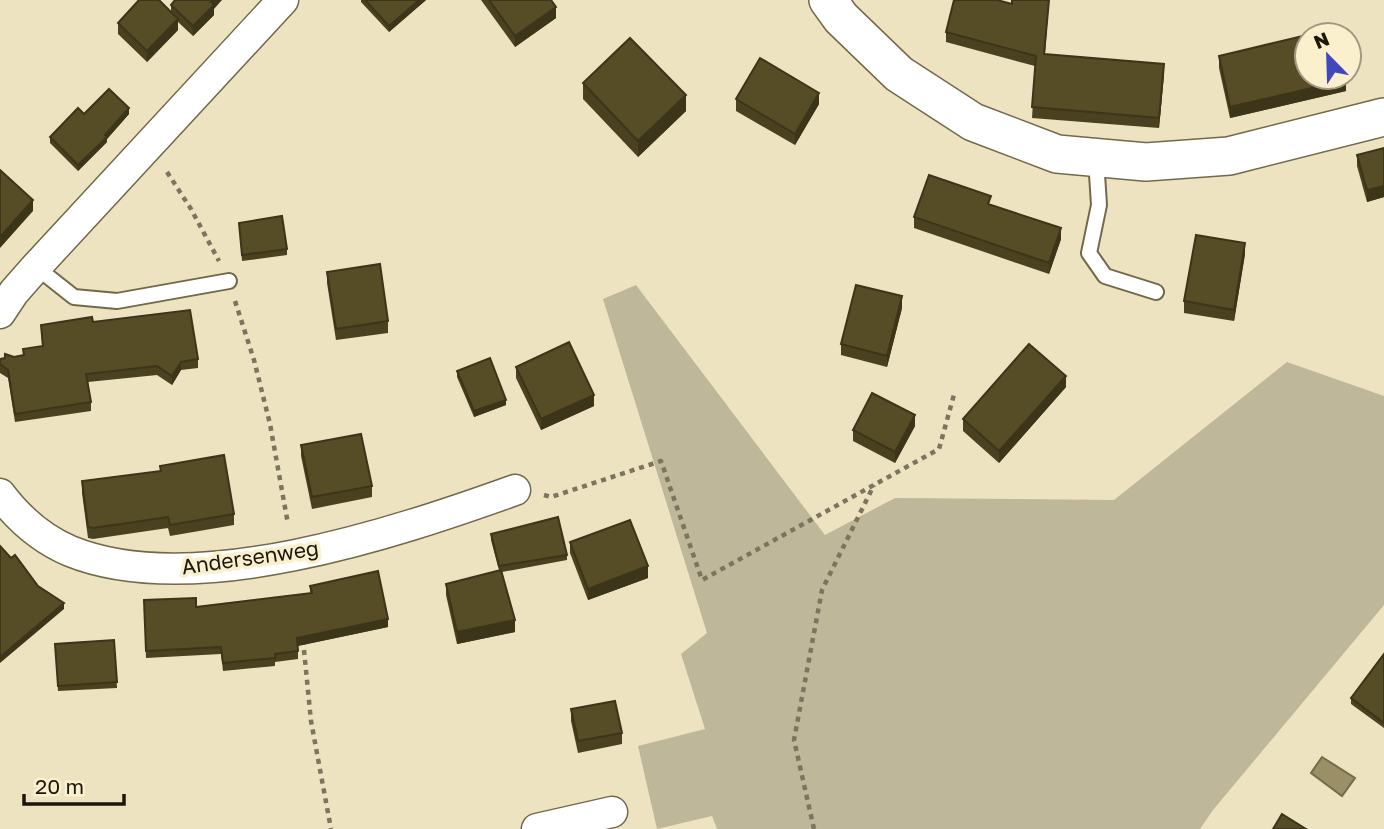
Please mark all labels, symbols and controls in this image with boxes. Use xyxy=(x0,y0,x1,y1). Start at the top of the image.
north arrow xyxy=(1293,21,1363,91)
text: N xyxy=(1310,26,1332,53)
street label: Andersenweg xyxy=(180,535,320,579)
scale bar xyxy=(24,762,124,806)
text: 20 m xyxy=(35,773,84,799)

